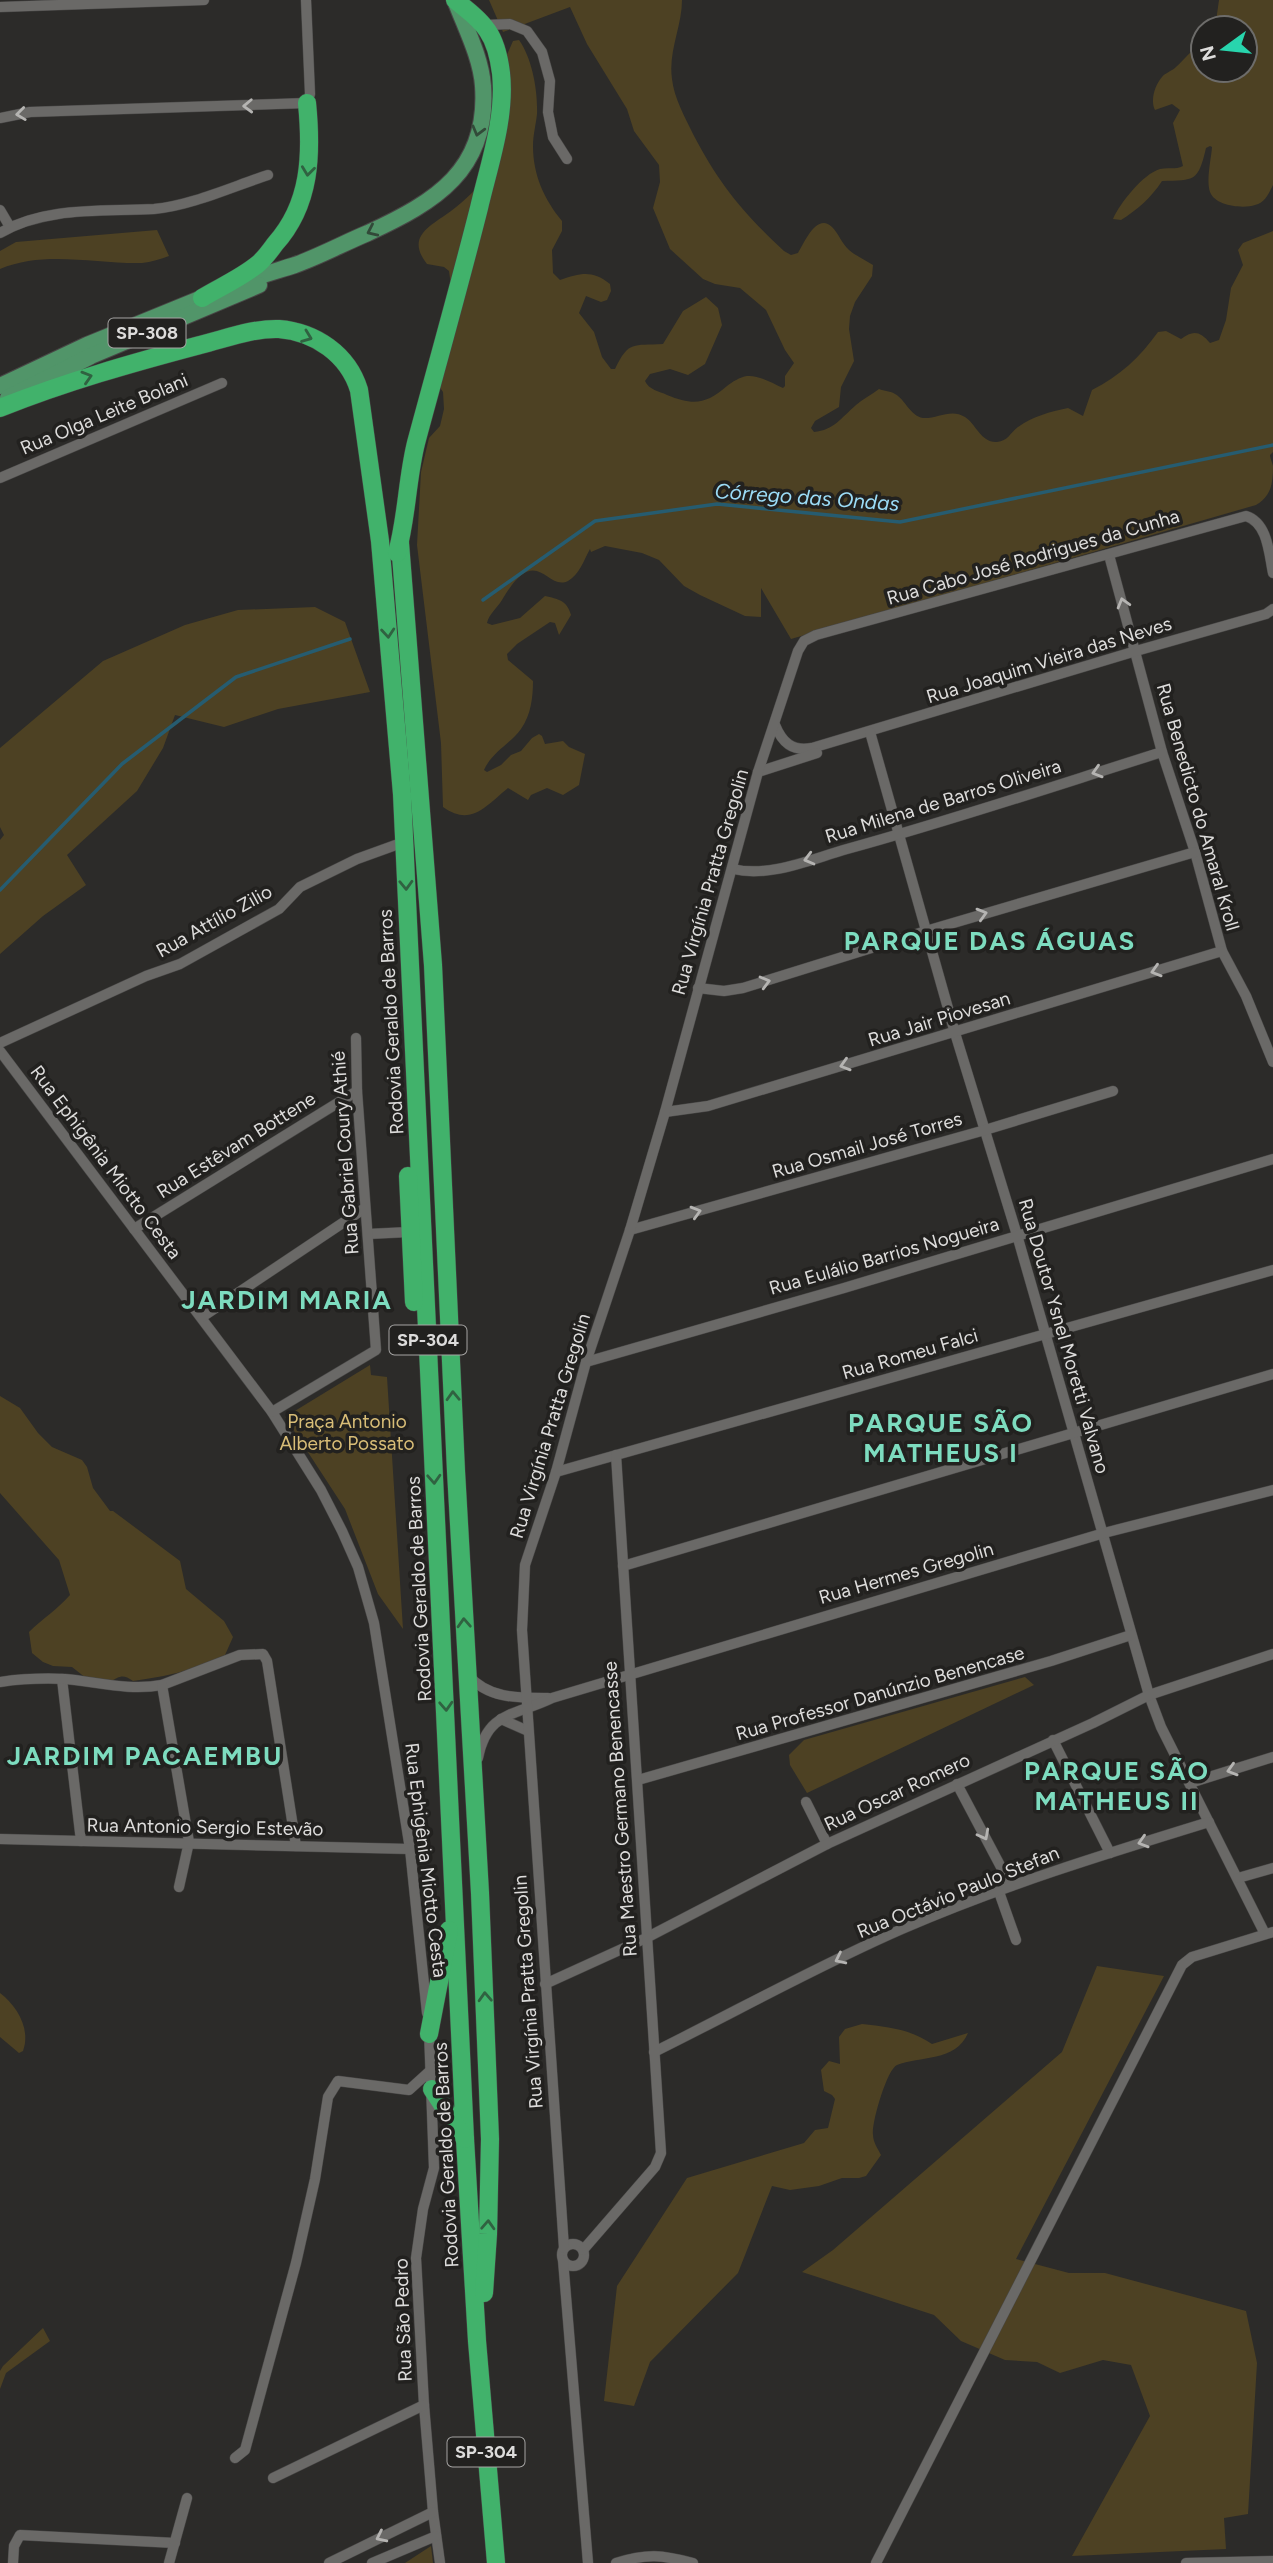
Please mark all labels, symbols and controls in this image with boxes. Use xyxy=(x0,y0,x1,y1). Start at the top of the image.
north arrow xyxy=(1189,14,1259,84)
text: N xyxy=(1195,43,1221,63)
one-way arrow xyxy=(242,98,253,113)
one-way arrow xyxy=(15,106,27,121)
one-way arrow xyxy=(472,125,487,137)
one-way arrow xyxy=(301,165,316,177)
one-way arrow xyxy=(366,223,379,237)
road number: SP-308 xyxy=(108,318,186,348)
one-way arrow xyxy=(301,328,313,342)
street label: Rua Olga Leite Bolani xyxy=(17,368,191,460)
one-way arrow xyxy=(81,370,93,385)
water label: Córrego das Ondas xyxy=(714,478,900,516)
street label: Rua Cabo José Rodrigues da Cunha xyxy=(884,504,1182,610)
one-way arrow xyxy=(1116,597,1131,609)
street label: Rua Joaquim Vieira das Neves xyxy=(923,612,1175,708)
one-way arrow xyxy=(380,628,395,639)
street label: Rua Benedicto do Amaral Kroll xyxy=(1152,681,1244,933)
street label: Rua Milena de Barros Oliveira xyxy=(822,754,1064,848)
one-way arrow xyxy=(1091,764,1103,779)
street label: Rua Virgínia Pratta Gregolin xyxy=(667,766,753,998)
one-way arrow xyxy=(803,851,815,866)
one-way arrow xyxy=(398,879,413,890)
street label: Rua Attílio Zilio xyxy=(152,880,276,962)
one-way arrow xyxy=(976,908,988,923)
street label: Rodovia Geraldo de Barros xyxy=(374,909,408,1135)
district label: PARQUE DAS ÁGUAS xyxy=(844,925,1136,957)
one-way arrow xyxy=(1151,962,1163,977)
one-way arrow xyxy=(759,976,771,990)
street label: Rua Jair Piovesan xyxy=(865,986,1013,1052)
street label: Rua Gabriel Coury Athié xyxy=(326,1050,364,1256)
one-way arrow xyxy=(839,1057,851,1072)
street label: Rua Ephigênia Miotto Cesta xyxy=(26,1061,186,1263)
street label: Rua Estêvam Bottene xyxy=(152,1087,320,1203)
street label: Rua Osmail José Torres xyxy=(769,1107,965,1183)
street label: Rua Doutor Ysnel Moretti Valvano xyxy=(1014,1196,1114,1476)
one-way arrow xyxy=(689,1205,701,1220)
street label: Rua Eulálio Barrios Nogueira xyxy=(766,1212,1002,1300)
district label: JARDIM MARIA xyxy=(181,1284,393,1316)
street label: Rua Virgínia Pratta Gregolin xyxy=(505,1311,595,1541)
street label: Rua Romeu Falci xyxy=(839,1324,981,1384)
road number: SP-304 xyxy=(390,1325,466,1354)
one-way arrow xyxy=(445,1391,460,1402)
district label: PARQUE SÃO MATHEUS I xyxy=(848,1407,1034,1469)
park label: Praça Antonio Alberto Possato xyxy=(279,1410,415,1455)
one-way arrow xyxy=(427,1474,442,1485)
street label: Rodovia Geraldo de Barros xyxy=(402,1476,436,1702)
street label: Rua Hermes Gregolin xyxy=(816,1537,996,1609)
one-way arrow xyxy=(457,1618,472,1629)
street label: Rua Professor Danúnzio Benencase xyxy=(733,1641,1027,1745)
street label: Rua Maestro Germano Benencasse xyxy=(598,1660,642,1958)
one-way arrow xyxy=(438,1701,453,1712)
district label: JARDIM PACAEMBU xyxy=(7,1740,283,1772)
street label: Rua Ephigênia Miotto Cesta xyxy=(400,1741,452,1979)
street label: Rua Oscar Romero xyxy=(820,1748,974,1836)
district label: PARQUE SÃO MATHEUS II xyxy=(1024,1755,1210,1817)
one-way arrow xyxy=(1226,1762,1238,1777)
street label: Rua Antonio Sergio Estevão xyxy=(86,1813,324,1841)
one-way arrow xyxy=(976,1828,990,1840)
one-way arrow xyxy=(1138,1834,1150,1849)
street label: Rua Octávio Paulo Stefan xyxy=(854,1841,1062,1943)
street label: Rua Virgínia Pratta Gregolin xyxy=(508,1874,548,2110)
one-way arrow xyxy=(835,1950,847,1964)
one-way arrow xyxy=(477,1992,492,2003)
street label: Rodovia Geraldo de Barros xyxy=(429,2042,463,2268)
one-way arrow xyxy=(481,2219,496,2230)
street label: Rua São Pedro xyxy=(389,2258,417,2382)
road number: SP-304 xyxy=(448,2438,524,2466)
one-way arrow xyxy=(376,2529,388,2543)

